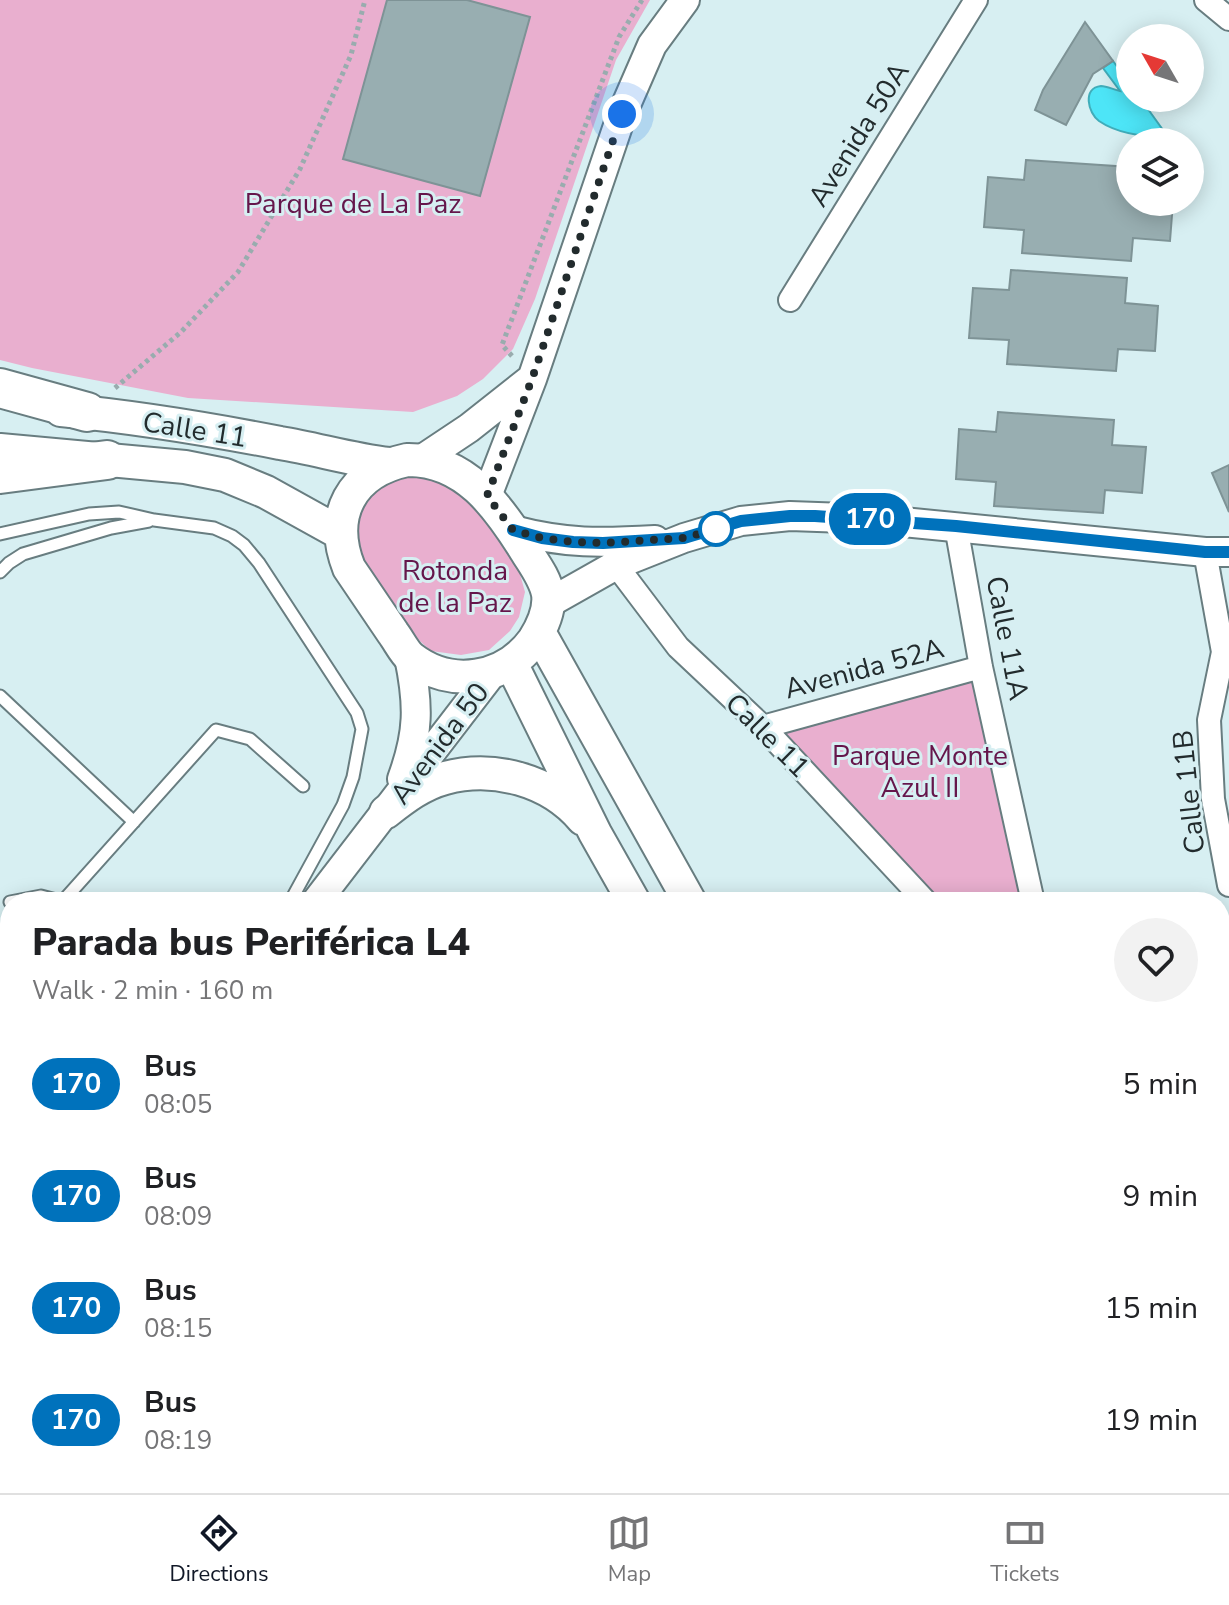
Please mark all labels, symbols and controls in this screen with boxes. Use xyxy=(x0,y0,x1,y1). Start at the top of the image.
north arrow xyxy=(1116,24,1204,112)
map controls xyxy=(1116,24,1204,216)
street label: Avenida 50A xyxy=(799,55,918,214)
your location xyxy=(602,94,642,134)
button: layers xyxy=(1116,128,1204,216)
park label: Parque de La Paz xyxy=(245,185,461,223)
street label: Calle 11 xyxy=(140,403,250,457)
line badge: 170 xyxy=(824,493,916,545)
text: 170 xyxy=(845,500,895,538)
unlabelled marker xyxy=(699,512,733,546)
park label: Rotonda de la Paz xyxy=(398,552,512,622)
street label: Calle 11A xyxy=(976,573,1038,704)
street label: Avenida 52A xyxy=(780,629,948,708)
street label: Avenida 50 xyxy=(382,675,498,812)
street label: Calle 11 xyxy=(717,685,818,786)
street label: Calle 11B xyxy=(1164,728,1214,856)
park label: Parque Monte Azul II xyxy=(832,737,1008,807)
text: Parada bus Periférica L4 xyxy=(32,917,470,968)
button: heart xyxy=(1114,918,1198,1002)
text: Walk · 2 min · 160 m xyxy=(32,973,273,1008)
text: Bus xyxy=(144,1046,197,1087)
text: 5 min xyxy=(1123,1064,1198,1105)
text: 170 xyxy=(51,1065,101,1103)
text: 08:05 xyxy=(144,1087,212,1122)
text: Bus xyxy=(144,1158,197,1199)
text: 9 min xyxy=(1123,1176,1198,1217)
text: 170 xyxy=(51,1177,101,1215)
text: 08:09 xyxy=(144,1199,212,1234)
text: Bus xyxy=(144,1270,197,1311)
text: 15 min xyxy=(1105,1288,1198,1329)
text: 170 xyxy=(51,1289,101,1327)
text: 08:15 xyxy=(144,1311,212,1346)
text: Bus xyxy=(144,1382,197,1423)
text: 19 min xyxy=(1105,1400,1198,1441)
text: 170 xyxy=(51,1401,101,1439)
text: 08:19 xyxy=(144,1423,212,1458)
tab: Directions xyxy=(169,1511,269,1589)
tab: Map xyxy=(607,1511,651,1589)
tab: Tickets xyxy=(990,1511,1060,1589)

